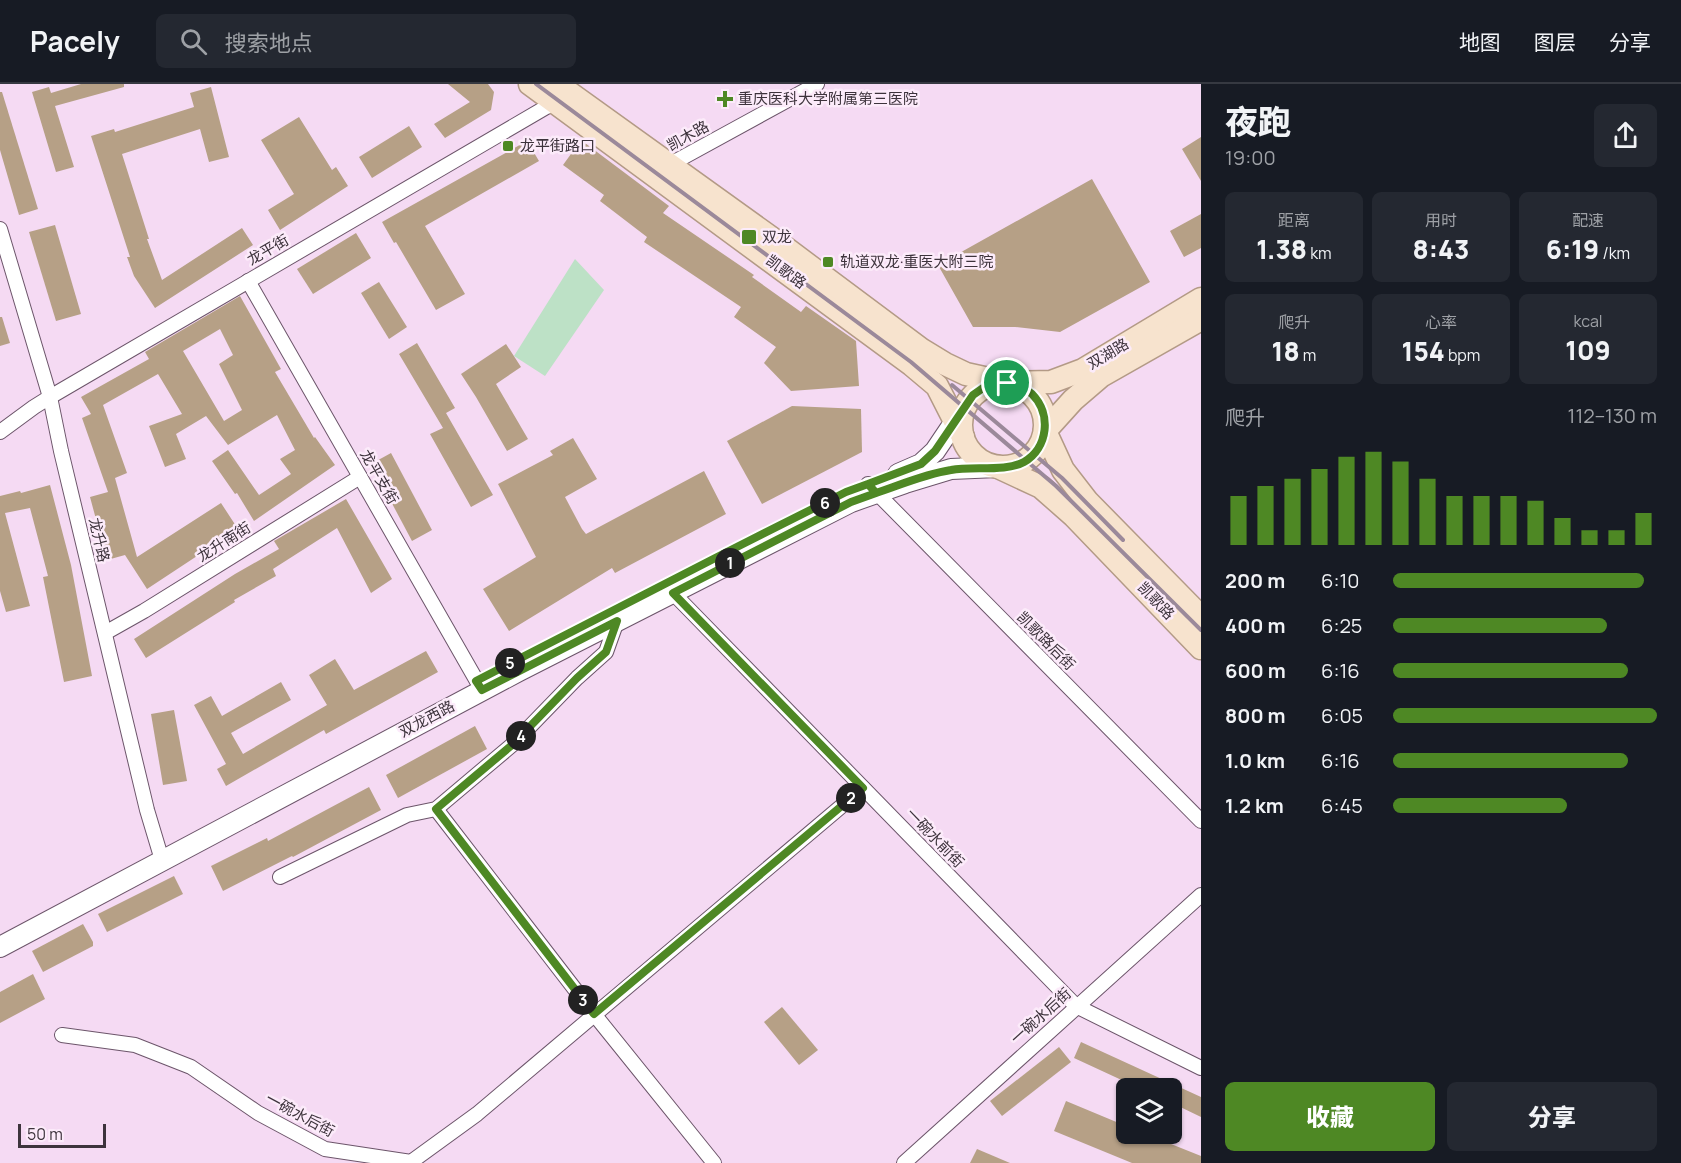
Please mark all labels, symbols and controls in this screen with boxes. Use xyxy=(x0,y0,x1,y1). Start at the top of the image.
search box xyxy=(156,14,576,68)
text: Pacely xyxy=(30,22,120,60)
icon: search xyxy=(177,25,210,58)
text: 搜索地点 xyxy=(225,28,313,58)
text: 地图 xyxy=(1459,28,1501,56)
text: 图层 xyxy=(1534,28,1576,56)
text: 分享 xyxy=(1609,28,1651,56)
place label: 重庆医科大学附属第三医院 xyxy=(738,88,918,109)
marker: 重庆医科大学附属第三医院 xyxy=(716,90,734,108)
text: 夜跑 xyxy=(1225,99,1291,144)
button: share xyxy=(1594,104,1657,167)
street label: 凯木路 xyxy=(663,115,713,156)
place label: 龙平街路口 xyxy=(520,135,595,156)
marker: 龙平街路口 xyxy=(501,139,515,153)
text: 19:00 xyxy=(1225,144,1276,171)
text: 距离 xyxy=(1278,209,1310,231)
text: 用时 xyxy=(1425,209,1457,231)
text: 配速 xyxy=(1572,209,1604,231)
place label: 双龙 xyxy=(762,226,792,247)
marker: 双龙 xyxy=(740,228,758,246)
street label: 龙平街 xyxy=(243,229,292,270)
text: 1.38 xyxy=(1256,231,1307,267)
text: 8:43 xyxy=(1413,231,1469,267)
text: 6:19 xyxy=(1546,231,1599,267)
text: km xyxy=(1307,242,1332,264)
text: /km xyxy=(1599,242,1630,264)
street label: 凯歌路 xyxy=(762,250,811,293)
place label: 轨道双龙·重医大附三院 xyxy=(840,251,993,272)
marker: 轨道双龙·重医大附三院 xyxy=(821,255,835,269)
text: kcal xyxy=(1573,310,1603,332)
text: 爬升 xyxy=(1278,311,1310,333)
text: 心率 xyxy=(1425,311,1457,333)
text: 109 xyxy=(1565,332,1611,368)
street label: 双湖路 xyxy=(1083,333,1132,374)
text: 18 xyxy=(1272,333,1300,369)
text: 154 xyxy=(1402,333,1445,369)
text: m xyxy=(1300,344,1316,366)
text: bpm xyxy=(1445,344,1480,366)
pin xyxy=(981,357,1032,408)
icon: arrive xyxy=(990,366,1023,399)
text: 112–130 m xyxy=(1568,402,1657,429)
text: 爬升 xyxy=(1225,404,1265,431)
street label: 龙平支街 xyxy=(355,446,404,508)
pin: 6 xyxy=(810,488,840,518)
text: 6 xyxy=(820,492,830,514)
street label: 龙升路 xyxy=(84,516,115,564)
street label: 龙升南街 xyxy=(193,517,255,566)
pin: 1 xyxy=(715,548,745,578)
text: 1 xyxy=(726,552,734,574)
text: 200 m xyxy=(1225,567,1285,594)
text: 6:10 xyxy=(1321,567,1359,594)
street label: 凯歌路 xyxy=(1133,577,1180,624)
street label: 凯歌路后街 xyxy=(1012,607,1080,675)
text: 400 m xyxy=(1225,612,1285,639)
text: 6:25 xyxy=(1321,612,1362,639)
pin: 5 xyxy=(495,648,525,678)
text: 5 xyxy=(505,652,515,674)
text: 600 m xyxy=(1225,657,1286,684)
text: 6:16 xyxy=(1321,657,1360,684)
street label: 双龙西路 xyxy=(395,695,458,742)
text: 800 m xyxy=(1225,702,1286,729)
text: 6:05 xyxy=(1321,702,1363,729)
pin: 4 xyxy=(506,721,536,751)
text: 4 xyxy=(516,725,526,747)
text: 1.0 km xyxy=(1225,747,1285,774)
text: 6:16 xyxy=(1321,747,1360,774)
pin: 2 xyxy=(836,783,866,813)
text: 2 xyxy=(846,787,856,809)
text: 1.2 km xyxy=(1225,792,1284,819)
text: 6:45 xyxy=(1321,792,1363,819)
street label: 一碗水前街 xyxy=(902,803,969,872)
street label: 一碗水后街 xyxy=(1006,983,1076,1049)
pin: 3 xyxy=(568,985,598,1015)
text: 3 xyxy=(578,989,588,1011)
map controls xyxy=(1116,1078,1182,1144)
button: layers xyxy=(1116,1078,1182,1144)
button: 收藏 xyxy=(1225,1082,1435,1151)
button: 分享 xyxy=(1447,1082,1657,1151)
street label: 一碗水后街 xyxy=(262,1088,338,1141)
scale bar xyxy=(18,1121,106,1148)
text: 50 m xyxy=(27,1123,63,1145)

